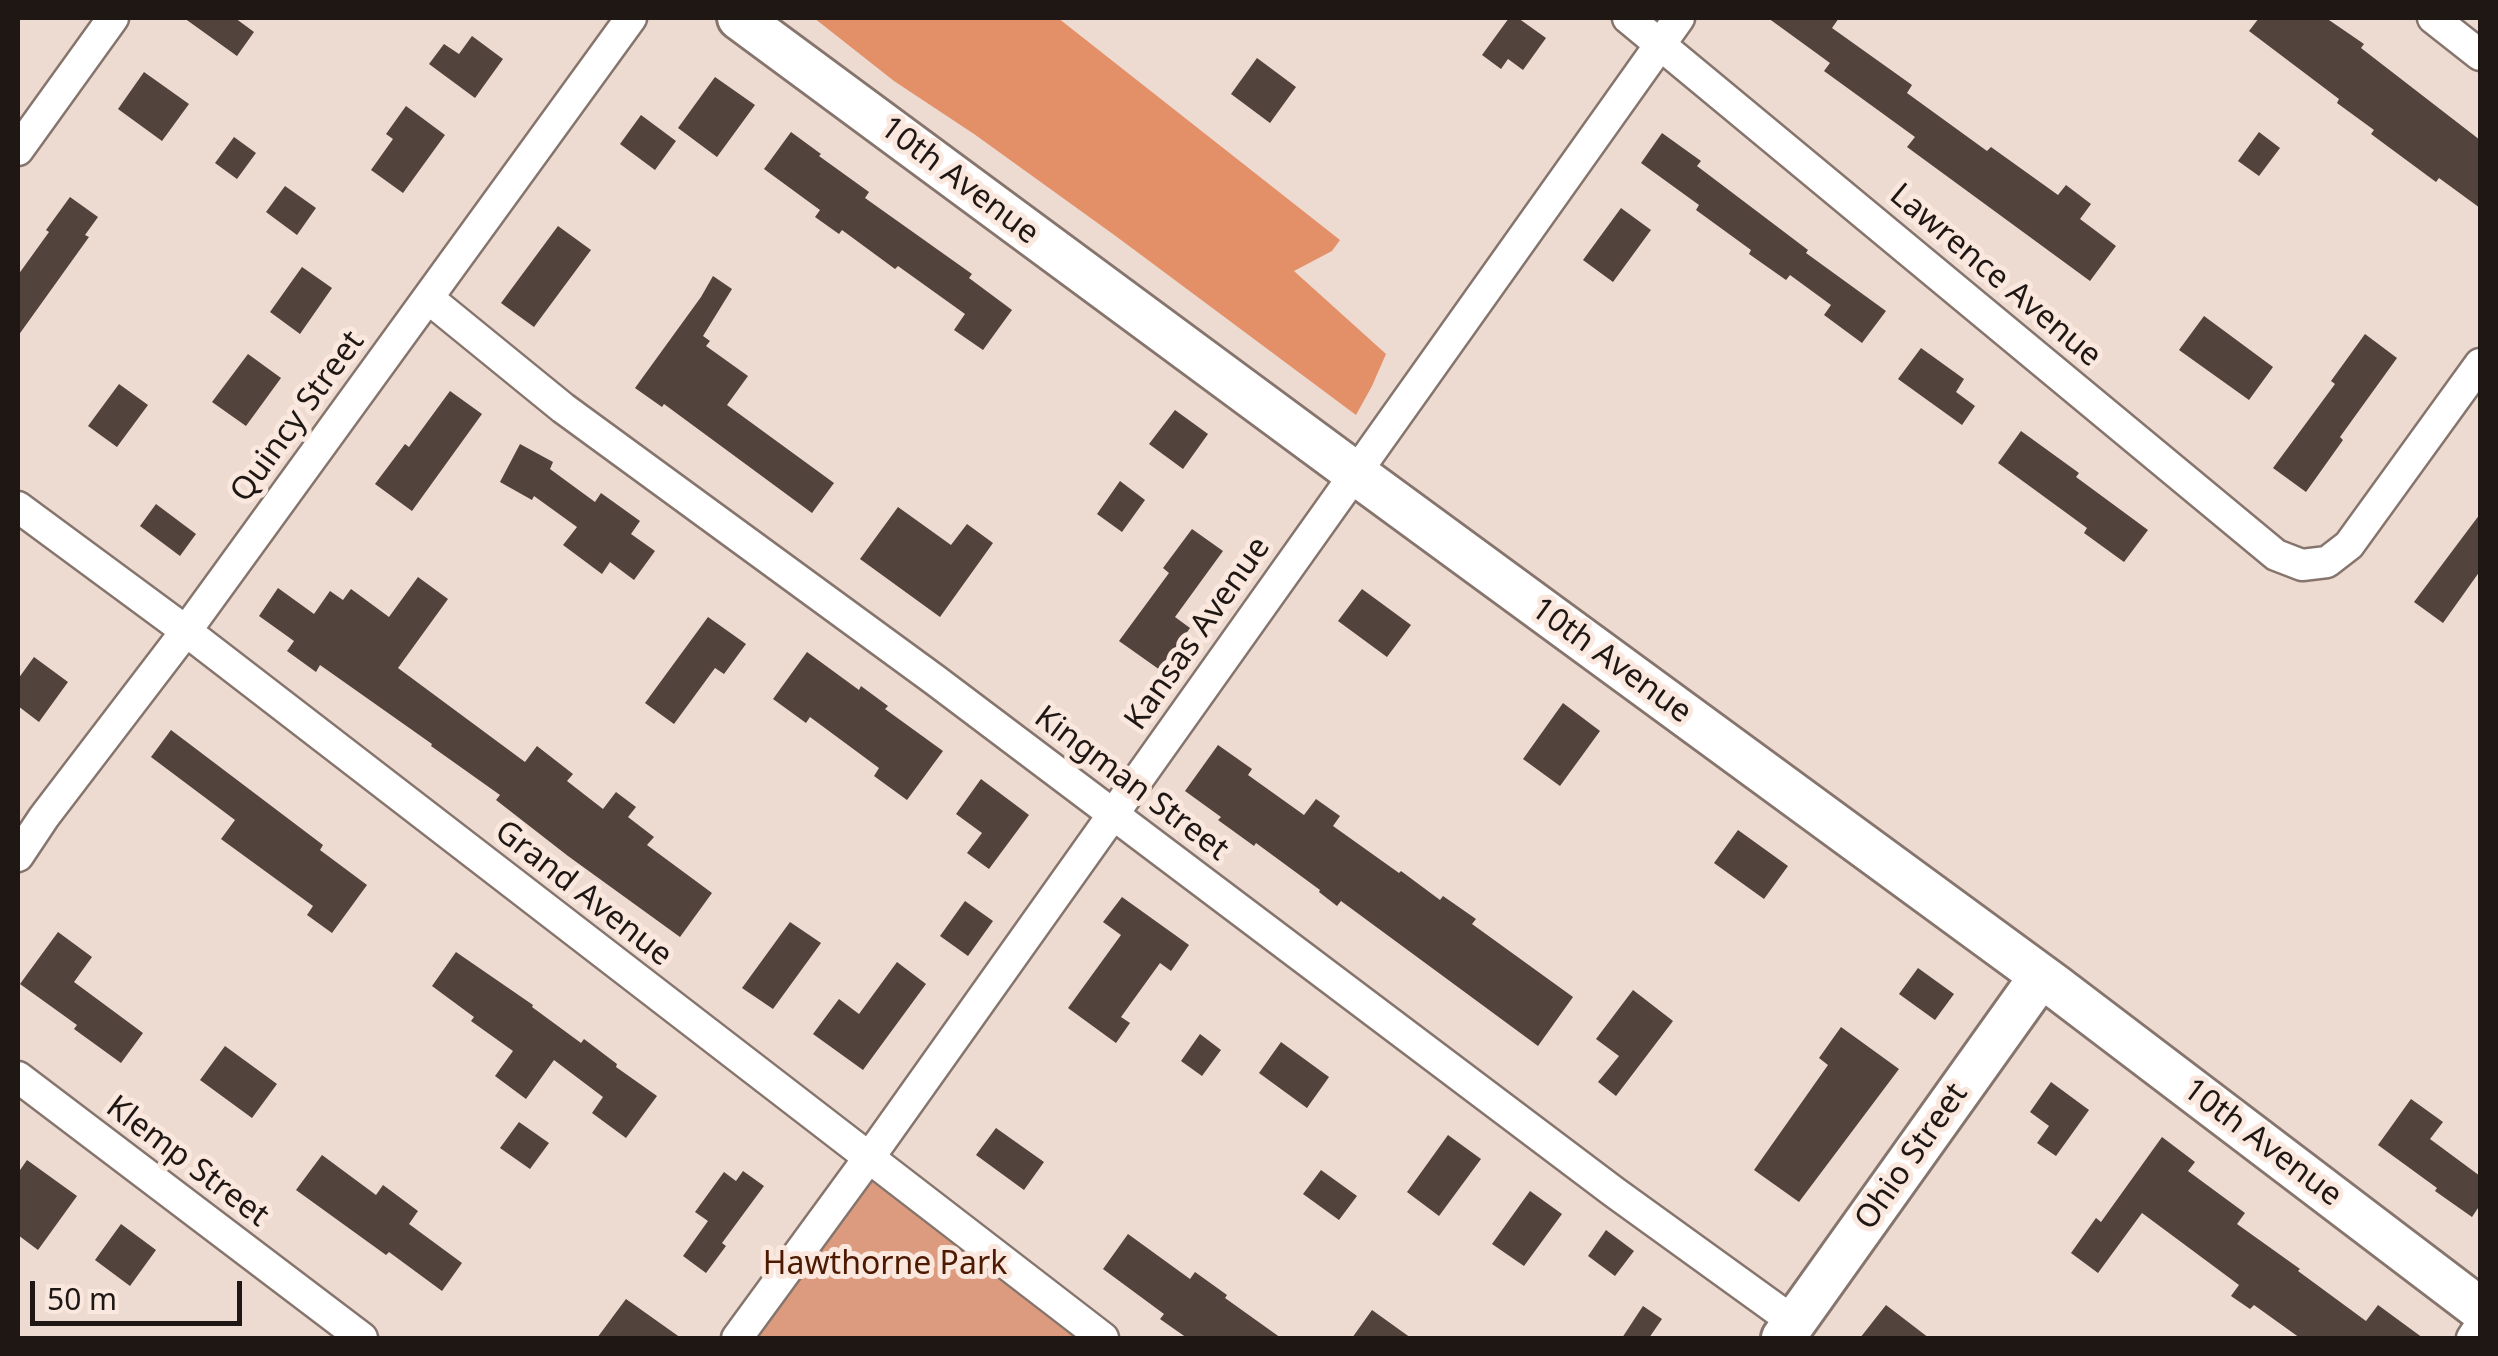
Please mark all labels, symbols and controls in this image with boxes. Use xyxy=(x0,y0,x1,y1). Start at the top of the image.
street label: 10th Avenue xyxy=(872,109,1046,253)
street label: Lawrence Avenue xyxy=(1881,176,2109,376)
street label: Quincy Street xyxy=(223,324,373,510)
street label: Kansas Avenue xyxy=(1117,530,1279,738)
street label: 10th Avenue xyxy=(1523,590,1699,732)
street label: Kingman Street xyxy=(1026,699,1236,869)
street label: Grand Avenue xyxy=(487,813,679,975)
street label: 10th Avenue xyxy=(2175,1071,2349,1215)
street label: Ohio Street xyxy=(1848,1076,1976,1238)
street label: Klemp Street xyxy=(98,1088,276,1236)
park label: Hawthorne Park xyxy=(763,1246,1007,1284)
scale bar xyxy=(35,1261,248,1323)
text: 50 m xyxy=(47,1278,117,1319)

